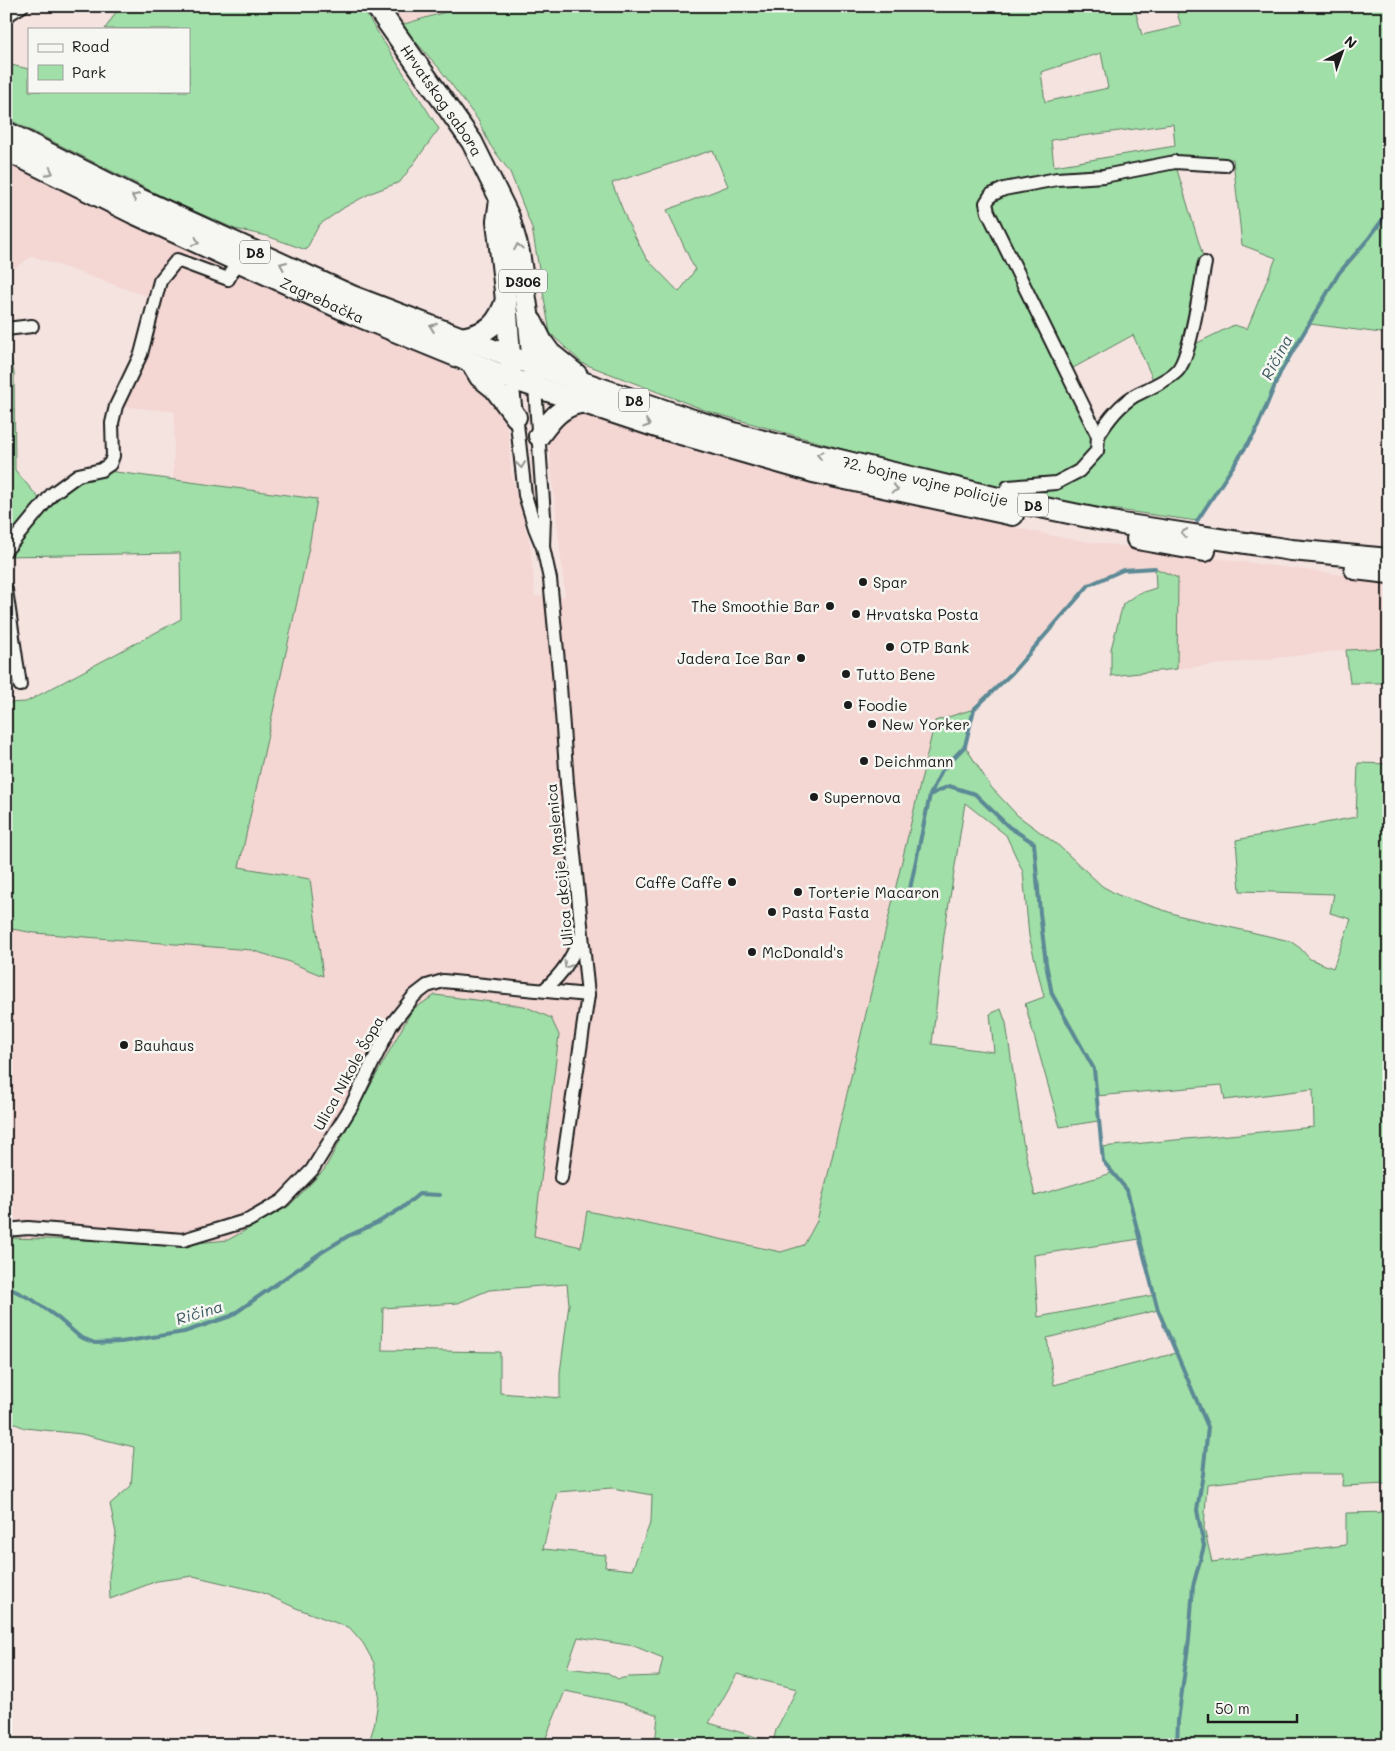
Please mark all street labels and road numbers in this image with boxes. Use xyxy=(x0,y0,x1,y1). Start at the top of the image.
street label: Hrvatskog sabora xyxy=(396,40,487,159)
road number: D8 xyxy=(240,240,270,264)
road number: D306 xyxy=(499,270,547,292)
street label: Zagrebačka xyxy=(277,272,367,327)
road number: D8 xyxy=(619,388,649,412)
street label: 72. bojne vojne policije xyxy=(840,451,1010,510)
road number: D8 xyxy=(1018,494,1048,516)
street label: Ulica akcije Maslenica xyxy=(540,782,578,948)
street label: Ulica Nikole Šopa xyxy=(308,1012,388,1134)

